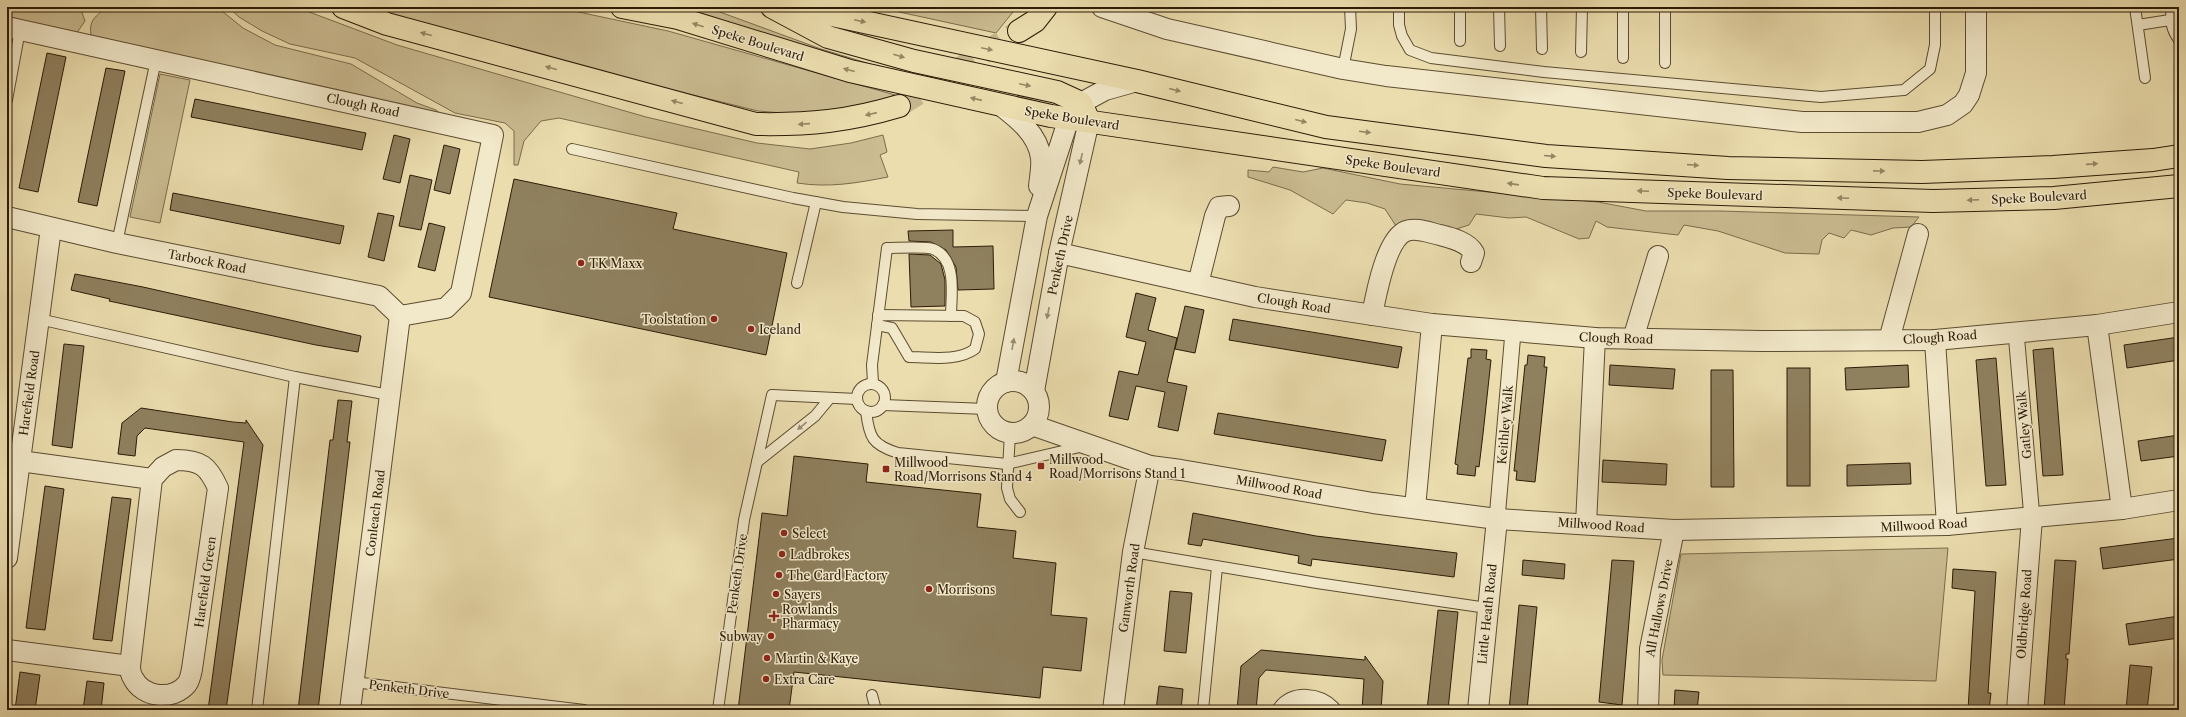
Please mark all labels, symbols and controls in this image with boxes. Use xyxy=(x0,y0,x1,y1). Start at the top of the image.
one-way arrow xyxy=(854,19,866,25)
one-way arrow xyxy=(692,22,704,28)
street label: Speke Boulevard xyxy=(710,22,807,64)
one-way arrow xyxy=(420,31,432,37)
one-way arrow xyxy=(981,47,993,53)
one-way arrow xyxy=(892,54,905,60)
one-way arrow xyxy=(545,65,557,71)
one-way arrow xyxy=(843,67,855,73)
one-way arrow xyxy=(1019,83,1031,89)
one-way arrow xyxy=(1168,88,1181,94)
street label: Clough Road xyxy=(325,90,402,120)
one-way arrow xyxy=(970,96,982,102)
one-way arrow xyxy=(671,99,683,105)
street label: Speke Boulevard xyxy=(1024,103,1121,133)
one-way arrow xyxy=(865,111,877,117)
one-way arrow xyxy=(1295,118,1307,124)
one-way arrow xyxy=(798,121,810,128)
one-way arrow xyxy=(1359,129,1371,135)
street label: Speke Boulevard xyxy=(1345,152,1442,180)
one-way arrow xyxy=(1077,153,1083,165)
one-way arrow xyxy=(1544,153,1556,160)
one-way arrow xyxy=(2086,161,2098,168)
one-way arrow xyxy=(1687,162,1699,169)
one-way arrow xyxy=(1873,168,1886,174)
one-way arrow xyxy=(1507,181,1519,187)
street label: Speke Boulevard xyxy=(1667,185,1764,203)
street label: Speke Boulevard xyxy=(1991,187,2088,207)
one-way arrow xyxy=(1636,188,1649,194)
one-way arrow xyxy=(1836,195,1849,201)
one-way arrow xyxy=(1966,197,1979,203)
street label: Penketh Drive xyxy=(1044,213,1076,296)
street label: Tarbock Road xyxy=(166,246,248,276)
place label: TK Maxx xyxy=(589,256,643,271)
marker: TK Maxx xyxy=(576,258,586,268)
street label: Clough Road xyxy=(1256,290,1333,316)
one-way arrow xyxy=(1045,307,1051,319)
place label: Toolstation xyxy=(641,312,706,327)
marker: Toolstation xyxy=(709,314,719,324)
place label: Iceland xyxy=(759,322,802,337)
marker: Iceland xyxy=(746,324,756,334)
street label: Clough Road xyxy=(1902,327,1978,347)
street label: Clough Road xyxy=(1579,329,1654,347)
one-way arrow xyxy=(1010,337,1016,350)
street label: Harefield Road xyxy=(16,349,43,437)
street label: Keithley Walk xyxy=(1494,384,1516,465)
street label: Gatley Walk xyxy=(2013,389,2034,460)
one-way arrow xyxy=(797,421,808,430)
place label: Millwood Road/Morrisons Stand 1 xyxy=(1049,452,1185,481)
place label: Millwood Road/Morrisons Stand 4 xyxy=(894,455,1032,484)
marker: Millwood Road/Morrisons Stand 1 xyxy=(1036,461,1046,471)
marker: Millwood Road/Morrisons Stand 4 xyxy=(881,464,891,474)
street label: Conleach Road xyxy=(362,468,388,557)
street label: Millwood Road xyxy=(1235,472,1324,502)
street label: Millwood Road xyxy=(1557,514,1646,536)
street label: Millwood Road xyxy=(1880,515,1969,535)
place label: Select xyxy=(792,526,827,541)
marker: Select xyxy=(779,528,789,538)
street label: Penketh Drive xyxy=(724,532,750,615)
street label: Harefield Green xyxy=(191,535,219,629)
street label: Ganworth Road xyxy=(1115,542,1143,634)
place label: Ladbrokes xyxy=(790,547,849,562)
marker: Ladbrokes xyxy=(777,549,787,559)
street label: All Hallows Drive xyxy=(1642,558,1676,659)
street label: Little Heath Road xyxy=(1474,562,1500,665)
place label: The Card Factory xyxy=(787,568,888,583)
street label: Oldbridge Road xyxy=(2013,568,2035,659)
marker: The Card Factory xyxy=(774,570,784,580)
place label: Morrisons xyxy=(937,582,995,597)
marker: Morrisons xyxy=(924,584,934,594)
place label: Sayers xyxy=(784,587,821,602)
marker: Sayers xyxy=(771,589,781,599)
place label: Rowlands Pharmacy xyxy=(782,602,839,631)
marker: Rowlands Pharmacy xyxy=(769,611,779,621)
place label: Subway xyxy=(719,629,763,644)
marker: Subway xyxy=(766,631,776,641)
place label: Martin & Kaye xyxy=(775,651,859,666)
marker: Martin & Kaye xyxy=(762,653,772,663)
place label: Extra Care xyxy=(774,672,835,687)
marker: Extra Care xyxy=(761,674,771,684)
street label: Penketh Drive xyxy=(368,677,450,701)

